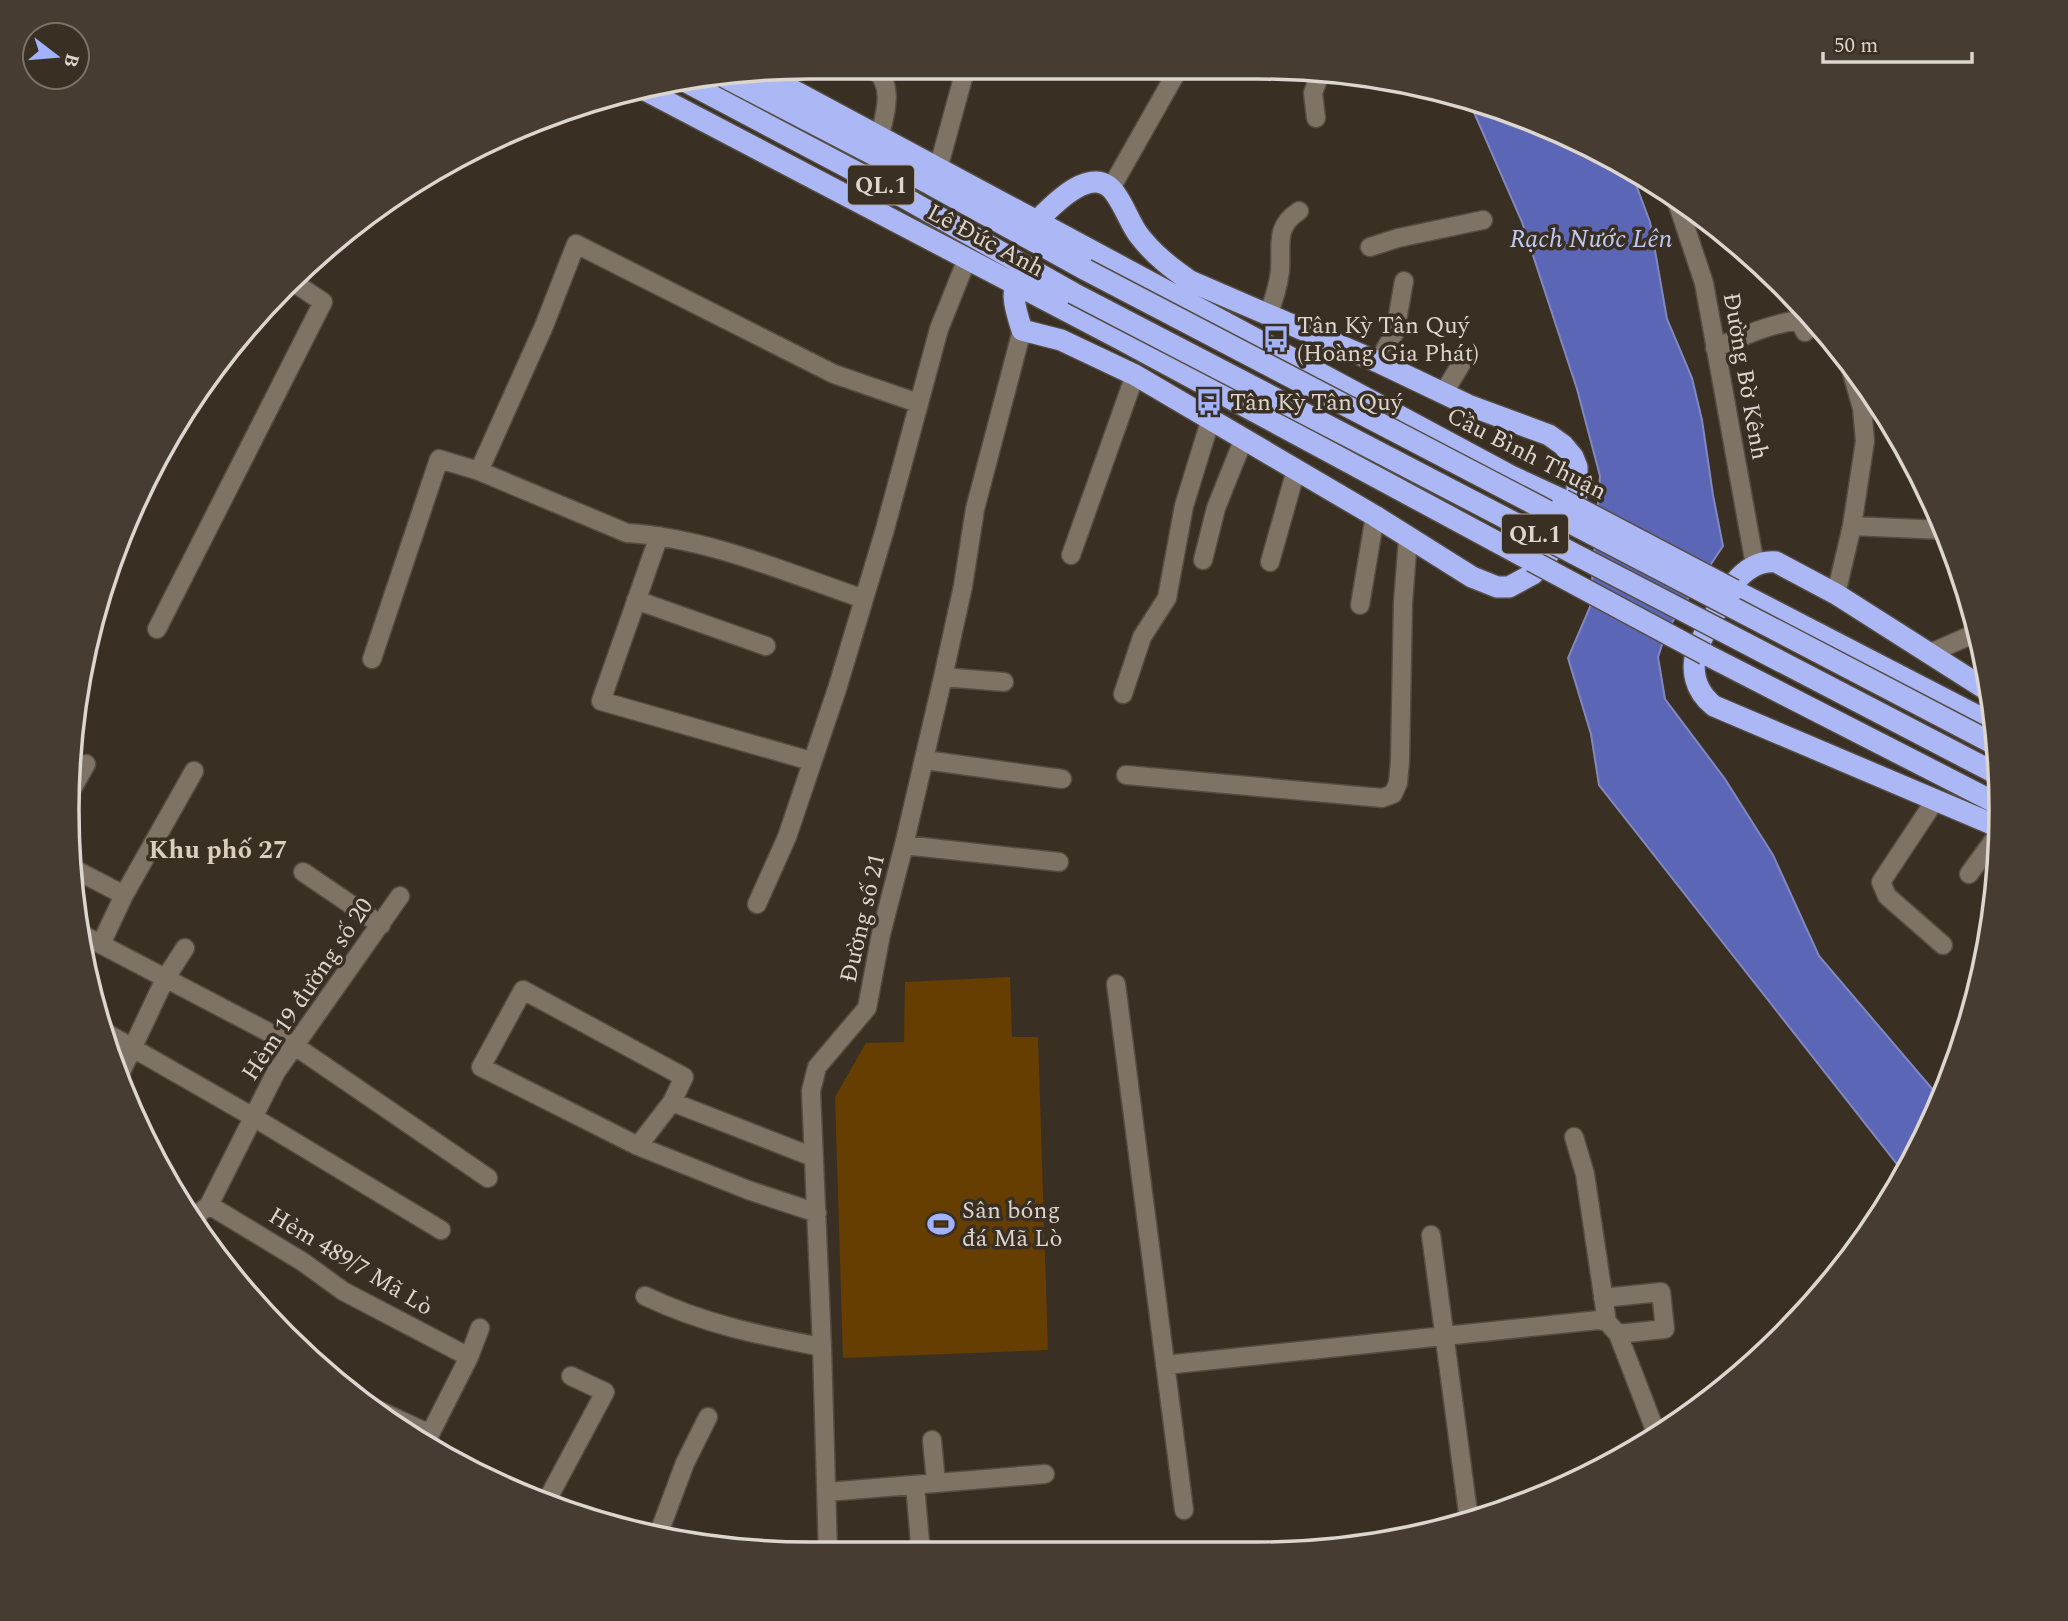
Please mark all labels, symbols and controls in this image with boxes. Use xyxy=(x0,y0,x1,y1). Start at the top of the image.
north arrow xyxy=(21,21,91,91)
scale bar xyxy=(1823,21,1972,65)
text: 50 m xyxy=(1834,30,1878,62)
text: B xyxy=(55,50,87,71)
road number: QL.1 xyxy=(848,166,914,204)
street label: Lê Đức Anh xyxy=(920,195,1051,287)
water label: Rạch Nước Lên xyxy=(1509,219,1673,259)
street label: Đường Bờ Kênh xyxy=(1713,290,1777,463)
place label: Tân Kỳ Tân Quý (Hoàng Gia Phát) xyxy=(1297,308,1479,372)
bus stop icon: Tân Kỳ Tân Quý (Hoàng Gia Phát) xyxy=(1261,324,1291,354)
place label: Tân Kỳ Tân Quý xyxy=(1230,385,1404,421)
bus stop icon: Tân Kỳ Tân Quý xyxy=(1194,387,1224,417)
street label: Cầu Bình Thuận xyxy=(1440,398,1613,510)
road number: QL.1 xyxy=(1502,514,1568,554)
district label: Khu phố 27 xyxy=(148,830,288,870)
street label: Đường số 21 xyxy=(831,850,895,986)
street label: Hẻm 19 đường số 20 xyxy=(233,891,383,1088)
place label: Sân bóng đá Mã Lò xyxy=(962,1193,1062,1257)
street label: Hẻm 489/7 Mã Lò xyxy=(261,1198,440,1325)
sports icon: Sân bóng đá Mã Lò xyxy=(926,1209,956,1239)

